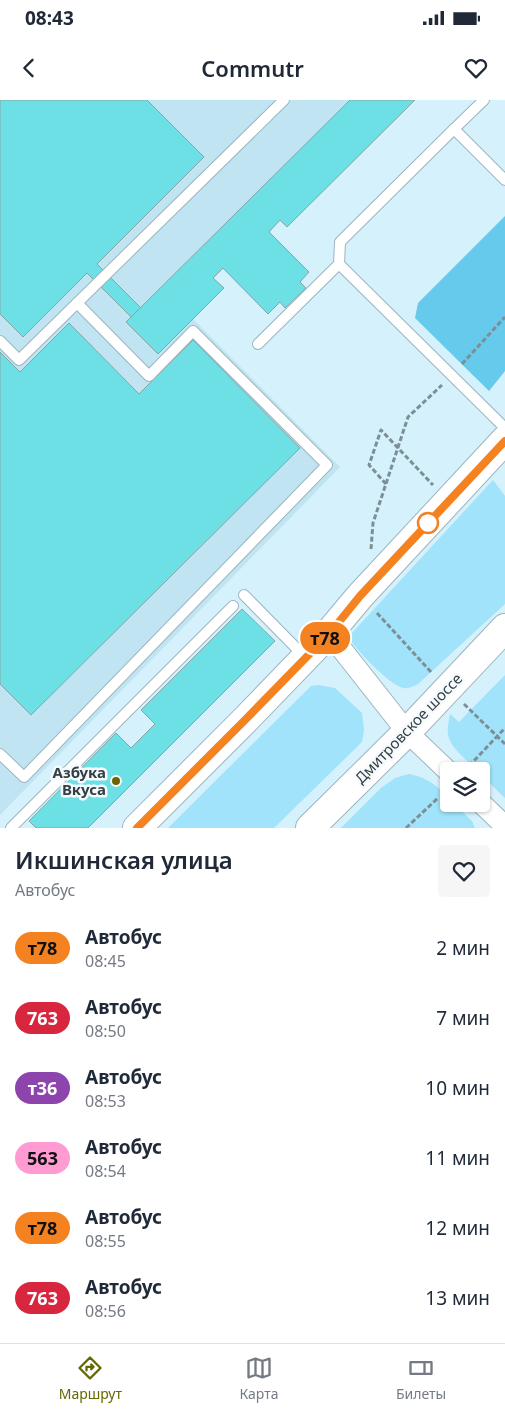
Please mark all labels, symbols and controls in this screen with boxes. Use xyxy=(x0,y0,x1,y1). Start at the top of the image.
text: 08:43 xyxy=(25,5,74,31)
text: Commutr xyxy=(201,53,304,83)
icon: back xyxy=(15,54,43,82)
icon: heart xyxy=(462,54,490,82)
unlabelled marker xyxy=(417,512,439,534)
line badge: т78 xyxy=(296,622,354,654)
text: т78 xyxy=(310,626,340,650)
street label: Дмитровское шоссе xyxy=(350,668,466,788)
place label: Азбука Вкуса xyxy=(53,762,106,799)
map controls xyxy=(440,762,490,812)
button: layers xyxy=(440,762,490,812)
marker: Азбука Вкуса xyxy=(110,775,122,787)
text: Икшинская улица xyxy=(15,843,233,876)
button: heart xyxy=(438,845,490,897)
text: Автобус xyxy=(15,879,75,901)
text: Автобус xyxy=(85,924,162,950)
text: 2 мин xyxy=(436,935,490,961)
text: т78 xyxy=(28,936,57,960)
text: 08:45 xyxy=(85,950,126,972)
text: Автобус xyxy=(85,994,162,1020)
text: 7 мин xyxy=(436,1005,490,1031)
text: 763 xyxy=(27,1006,58,1030)
text: 08:50 xyxy=(85,1020,126,1042)
text: Автобус xyxy=(85,1064,162,1090)
text: 10 мин xyxy=(425,1075,490,1101)
text: т36 xyxy=(28,1076,57,1100)
text: 08:53 xyxy=(85,1090,126,1112)
text: Автобус xyxy=(85,1134,162,1160)
text: 11 мин xyxy=(425,1145,490,1171)
text: 563 xyxy=(27,1146,58,1170)
text: 08:54 xyxy=(85,1160,126,1182)
text: Автобус xyxy=(85,1204,162,1230)
text: 12 мин xyxy=(425,1215,490,1241)
text: т78 xyxy=(28,1216,57,1240)
text: 08:55 xyxy=(85,1230,126,1252)
text: Автобус xyxy=(85,1274,162,1300)
text: 13 мин xyxy=(425,1285,490,1311)
text: 763 xyxy=(27,1286,58,1310)
text: 08:56 xyxy=(85,1300,126,1322)
tab: Маршрут xyxy=(59,1354,122,1403)
tab: Карта xyxy=(239,1354,279,1403)
tab: Билеты xyxy=(396,1354,446,1403)

